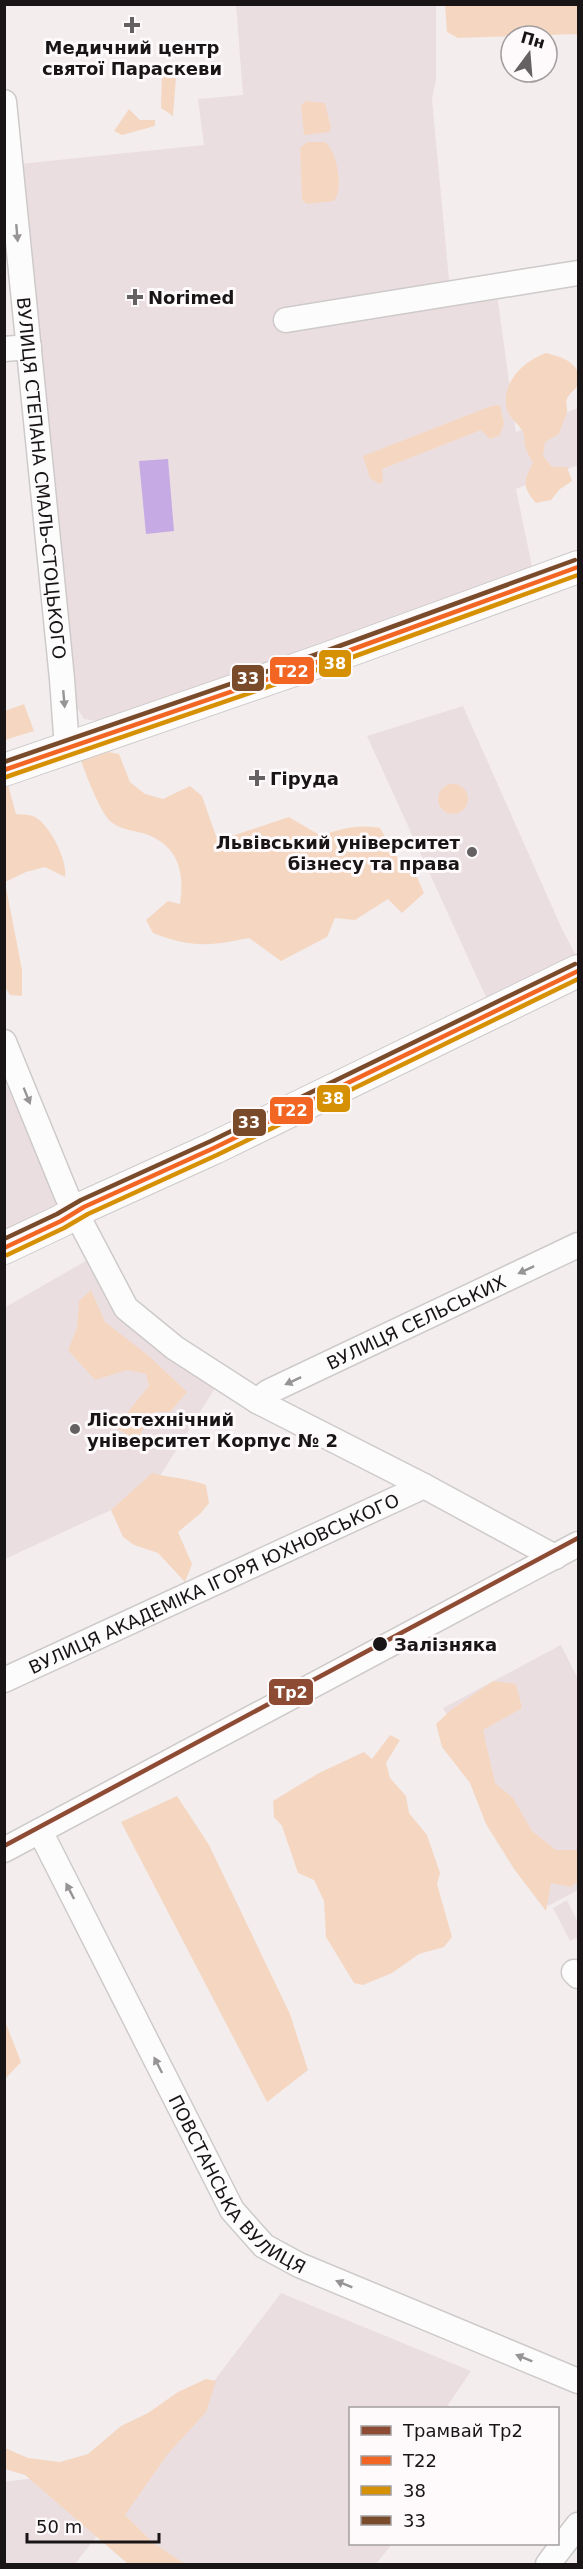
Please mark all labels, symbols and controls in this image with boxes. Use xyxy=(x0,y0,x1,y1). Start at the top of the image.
marker: Медичний центр святої Параскеви xyxy=(123,16,141,34)
north arrow xyxy=(499,24,559,84)
text: Пн xyxy=(519,28,547,53)
place label: Медичний центр святої Параскеви xyxy=(42,37,222,79)
one-way arrow xyxy=(12,224,22,243)
place label: Norimed xyxy=(148,287,234,308)
marker: Norimed xyxy=(126,288,144,306)
street label: ВУЛИЦЯ СТЕПАНА СМАЛЬ-СТОЦЬКОГО xyxy=(13,296,70,660)
line badge: 38 xyxy=(318,649,352,678)
text: 38 xyxy=(324,654,346,673)
line badge: Т22 xyxy=(269,656,315,685)
text: Т22 xyxy=(275,662,309,681)
line badge: 33 xyxy=(231,664,265,692)
text: 33 xyxy=(237,669,259,688)
one-way arrow xyxy=(59,690,69,709)
place label: Гіруда xyxy=(270,768,339,789)
marker: Гіруда xyxy=(248,769,266,787)
place label: Львівський університет бізнесу та права xyxy=(216,832,461,874)
marker: Львівський університет бізнесу та права xyxy=(465,845,479,859)
line badge: 38 xyxy=(316,1084,351,1113)
one-way arrow xyxy=(22,1088,32,1106)
text: 38 xyxy=(322,1089,344,1108)
line badge: Т22 xyxy=(269,1096,314,1125)
text: Т22 xyxy=(274,1101,308,1120)
line badge: 33 xyxy=(232,1108,267,1137)
text: 33 xyxy=(238,1113,260,1132)
one-way arrow xyxy=(517,1265,534,1274)
street label: ВУЛИЦЯ СЕЛЬСЬКИХ xyxy=(323,1270,509,1373)
one-way arrow xyxy=(284,1376,301,1385)
place label: Лісотехнічний університет Корпус № 2 xyxy=(87,1409,338,1451)
marker: Лісотехнічний університет Корпус № 2 xyxy=(68,1422,82,1436)
street label: ВУЛИЦЯ АКАДЕМІКА ІГОРЯ ЮХНОВСЬКОГО xyxy=(25,1489,402,1678)
place label: Залізняка xyxy=(394,1634,497,1655)
marker: Залізняка xyxy=(371,1635,389,1653)
line badge: Тр2 xyxy=(268,1678,314,1706)
text: Тр2 xyxy=(274,1683,308,1702)
one-way arrow xyxy=(66,1882,76,1900)
one-way arrow xyxy=(153,2057,162,2074)
street label: ПОВСТАНСЬКА ВУЛИЦЯ xyxy=(165,2091,309,2277)
one-way arrow xyxy=(335,2279,353,2288)
one-way arrow xyxy=(515,2353,533,2363)
legend xyxy=(349,2407,559,2545)
text: Трамвай Тр2 xyxy=(402,2420,523,2441)
text: Т22 xyxy=(402,2450,437,2471)
text: 38 xyxy=(403,2480,426,2501)
scale bar xyxy=(27,2506,159,2544)
text: 33 xyxy=(403,2510,426,2531)
text: 50 m xyxy=(36,2516,82,2537)

